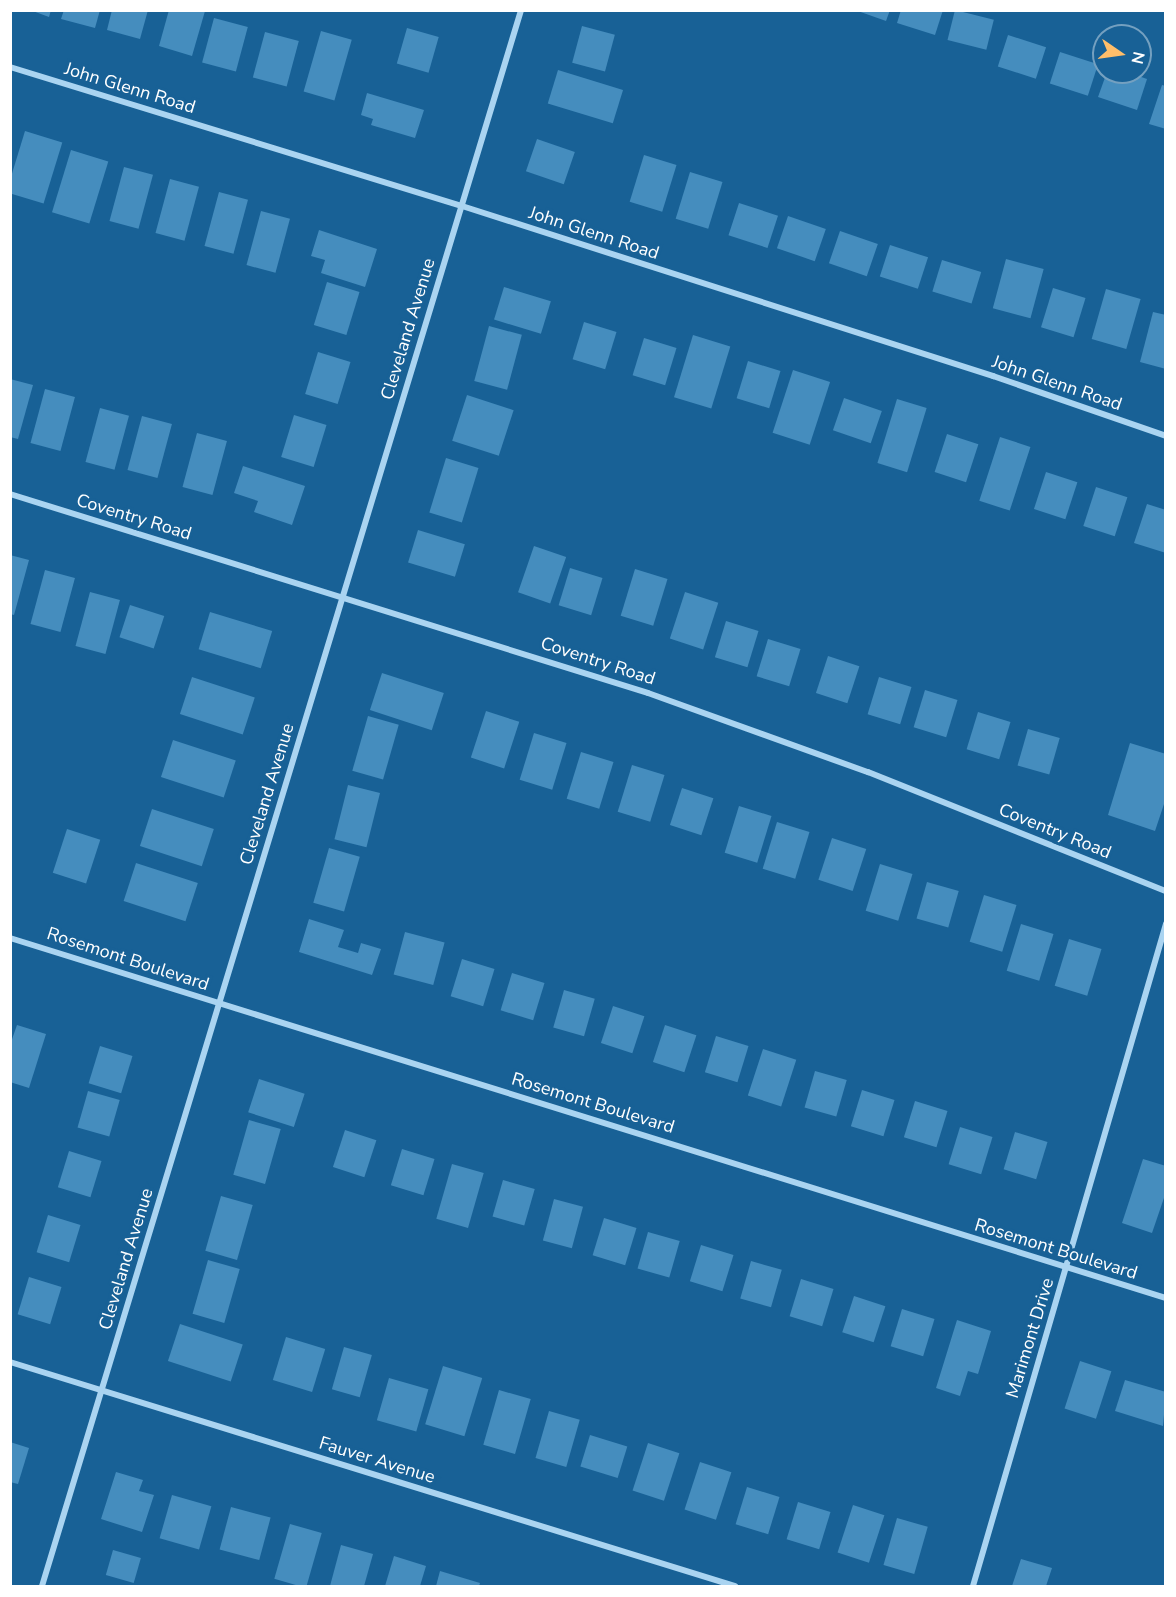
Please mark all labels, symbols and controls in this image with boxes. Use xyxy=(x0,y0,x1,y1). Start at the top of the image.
north arrow xyxy=(1092,24,1152,84)
text: N xyxy=(1126,49,1150,66)
street label: John Glenn Road xyxy=(62,58,198,118)
street label: John Glenn Road xyxy=(526,202,662,264)
street label: Cleveland Avenue xyxy=(376,256,440,402)
street label: John Glenn Road xyxy=(989,351,1125,415)
street label: Coventry Road xyxy=(74,489,194,545)
street label: Coventry Road xyxy=(538,632,658,690)
street label: Cleveland Avenue xyxy=(235,721,299,867)
street label: Coventry Road xyxy=(996,799,1114,863)
street label: Rosemont Boulevard xyxy=(44,923,212,995)
street label: Rosemont Boulevard xyxy=(509,1068,677,1138)
street label: Cleveland Avenue xyxy=(94,1186,158,1332)
street label: Rosemont Boulevard xyxy=(972,1214,1140,1284)
street label: Marimont Drive xyxy=(1001,1275,1059,1401)
street label: Fauver Avenue xyxy=(316,1432,438,1488)

